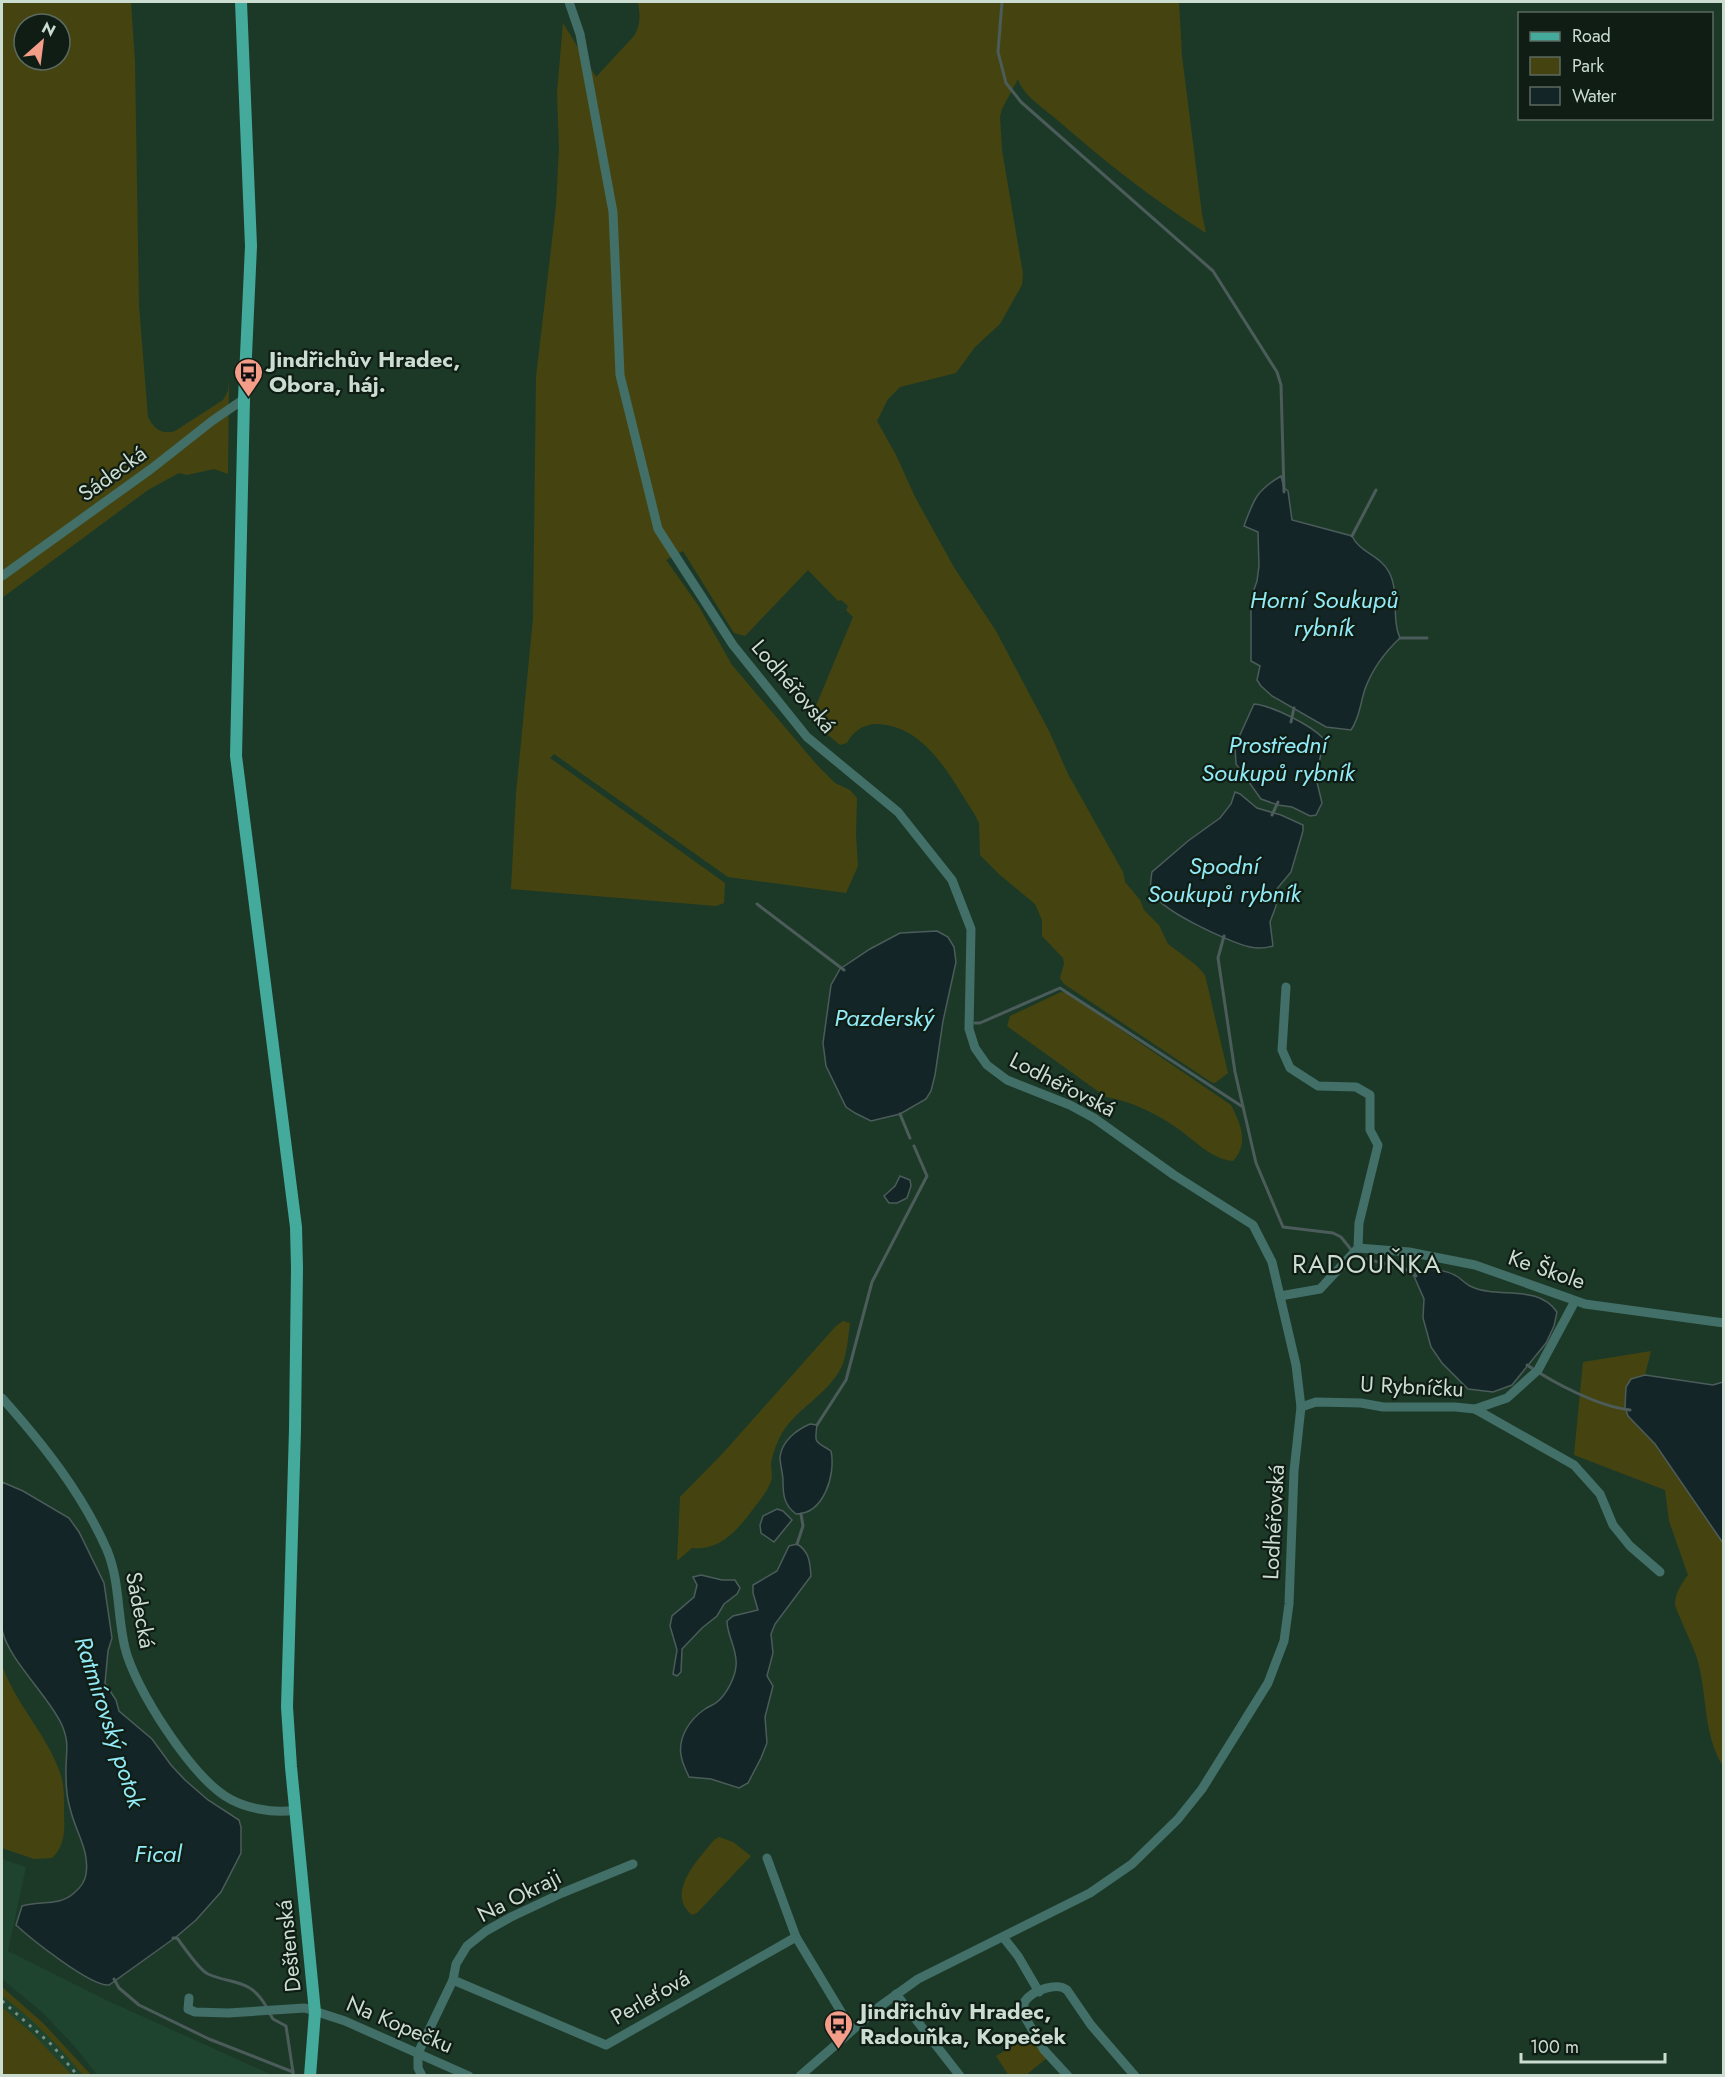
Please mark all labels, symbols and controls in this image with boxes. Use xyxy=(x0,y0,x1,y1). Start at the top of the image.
north arrow xyxy=(12,12,72,72)
legend xyxy=(1518,12,1713,120)
text: N xyxy=(38,16,60,42)
text: Road xyxy=(1572,23,1611,49)
text: Park xyxy=(1572,53,1604,79)
text: Water xyxy=(1572,83,1617,109)
place label: Jindřichův Hradec, Obora, háj. xyxy=(265,343,460,400)
bus stop icon: Jindřichův Hradec, Obora, háj. xyxy=(232,356,264,398)
street label: Sádecká xyxy=(71,437,153,509)
water label: Horní Soukupů rybník xyxy=(1250,582,1398,645)
street label: Lodhéřovská xyxy=(744,632,844,740)
water label: Prostřední Soukupů rybník xyxy=(1201,727,1356,790)
water label: Spodní Soukupů rybník xyxy=(1147,848,1302,911)
water label: Pazderský xyxy=(834,1000,936,1035)
street label: Lodhéřovská xyxy=(1004,1044,1122,1124)
street label: Ke Škole xyxy=(1504,1241,1590,1297)
district label: RADOUŇKA xyxy=(1292,1245,1442,1283)
street label: U Rybníčku xyxy=(1359,1367,1465,1405)
street label: Lodhéřovská xyxy=(1254,1464,1292,1580)
street label: Sádecká xyxy=(118,1569,164,1651)
water label: Ratmírovský potok xyxy=(66,1632,155,1814)
water label: Fical xyxy=(134,1836,183,1871)
street label: Na Okraji xyxy=(471,1860,567,1930)
street label: Deštenská xyxy=(267,1898,309,1994)
street label: Perleťová xyxy=(605,1962,695,2032)
street label: Na Kopečku xyxy=(342,1987,458,2061)
place label: Jindřichův Hradec, Radouňka, Kopeček xyxy=(856,1995,1067,2052)
bus stop icon: Jindřichův Hradec, Radouňka, Kopeček xyxy=(823,2008,855,2050)
scale bar xyxy=(1521,2026,1665,2064)
text: 100 m xyxy=(1530,2034,1579,2060)

